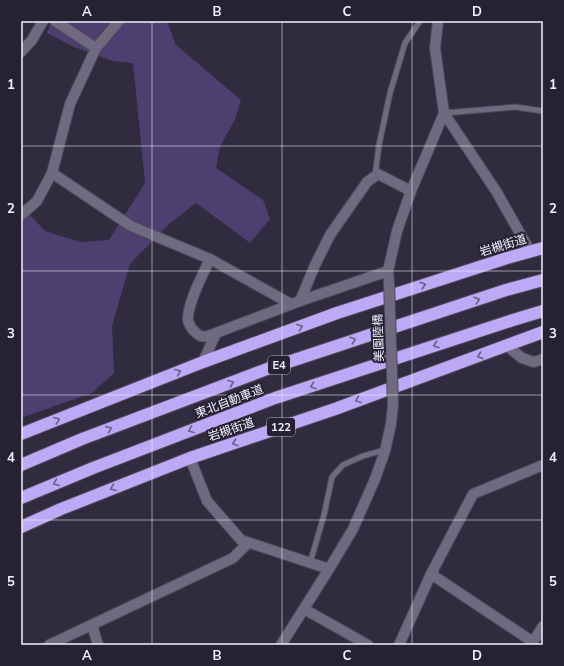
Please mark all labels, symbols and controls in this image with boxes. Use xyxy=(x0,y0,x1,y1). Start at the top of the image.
text: A xyxy=(82,3,92,19)
text: B xyxy=(213,3,222,19)
text: C xyxy=(343,3,352,19)
text: D xyxy=(472,3,482,19)
text: 1 xyxy=(7,76,15,92)
text: 1 xyxy=(549,76,557,92)
text: 2 xyxy=(7,200,15,216)
text: 2 xyxy=(549,200,557,216)
street label: 岩槻街道 xyxy=(478,231,528,259)
one-way arrow xyxy=(419,281,426,290)
one-way arrow xyxy=(473,296,480,305)
street label: 美園陸橋 xyxy=(370,314,386,362)
one-way arrow xyxy=(296,323,303,331)
text: 3 xyxy=(7,325,15,341)
text: 3 xyxy=(549,325,557,341)
one-way arrow xyxy=(350,337,357,345)
one-way arrow xyxy=(433,341,440,349)
one-way arrow xyxy=(477,351,484,359)
road number: E4 xyxy=(268,356,290,374)
one-way arrow xyxy=(175,368,182,376)
one-way arrow xyxy=(227,379,234,387)
street label: 東北自動車道 xyxy=(193,381,265,421)
one-way arrow xyxy=(309,381,316,390)
one-way arrow xyxy=(355,396,362,404)
street label: 岩槻街道 xyxy=(206,414,256,444)
one-way arrow xyxy=(54,416,61,424)
road number: 122 xyxy=(267,418,295,436)
one-way arrow xyxy=(106,426,113,434)
one-way arrow xyxy=(187,426,194,434)
one-way arrow xyxy=(232,438,239,446)
text: 4 xyxy=(7,449,15,465)
text: 4 xyxy=(549,449,557,465)
one-way arrow xyxy=(53,478,61,486)
one-way arrow xyxy=(110,484,117,492)
text: 5 xyxy=(7,573,15,589)
text: 5 xyxy=(549,573,557,589)
text: A xyxy=(82,647,92,663)
text: B xyxy=(213,647,222,663)
text: C xyxy=(343,647,352,663)
text: D xyxy=(472,647,482,663)

